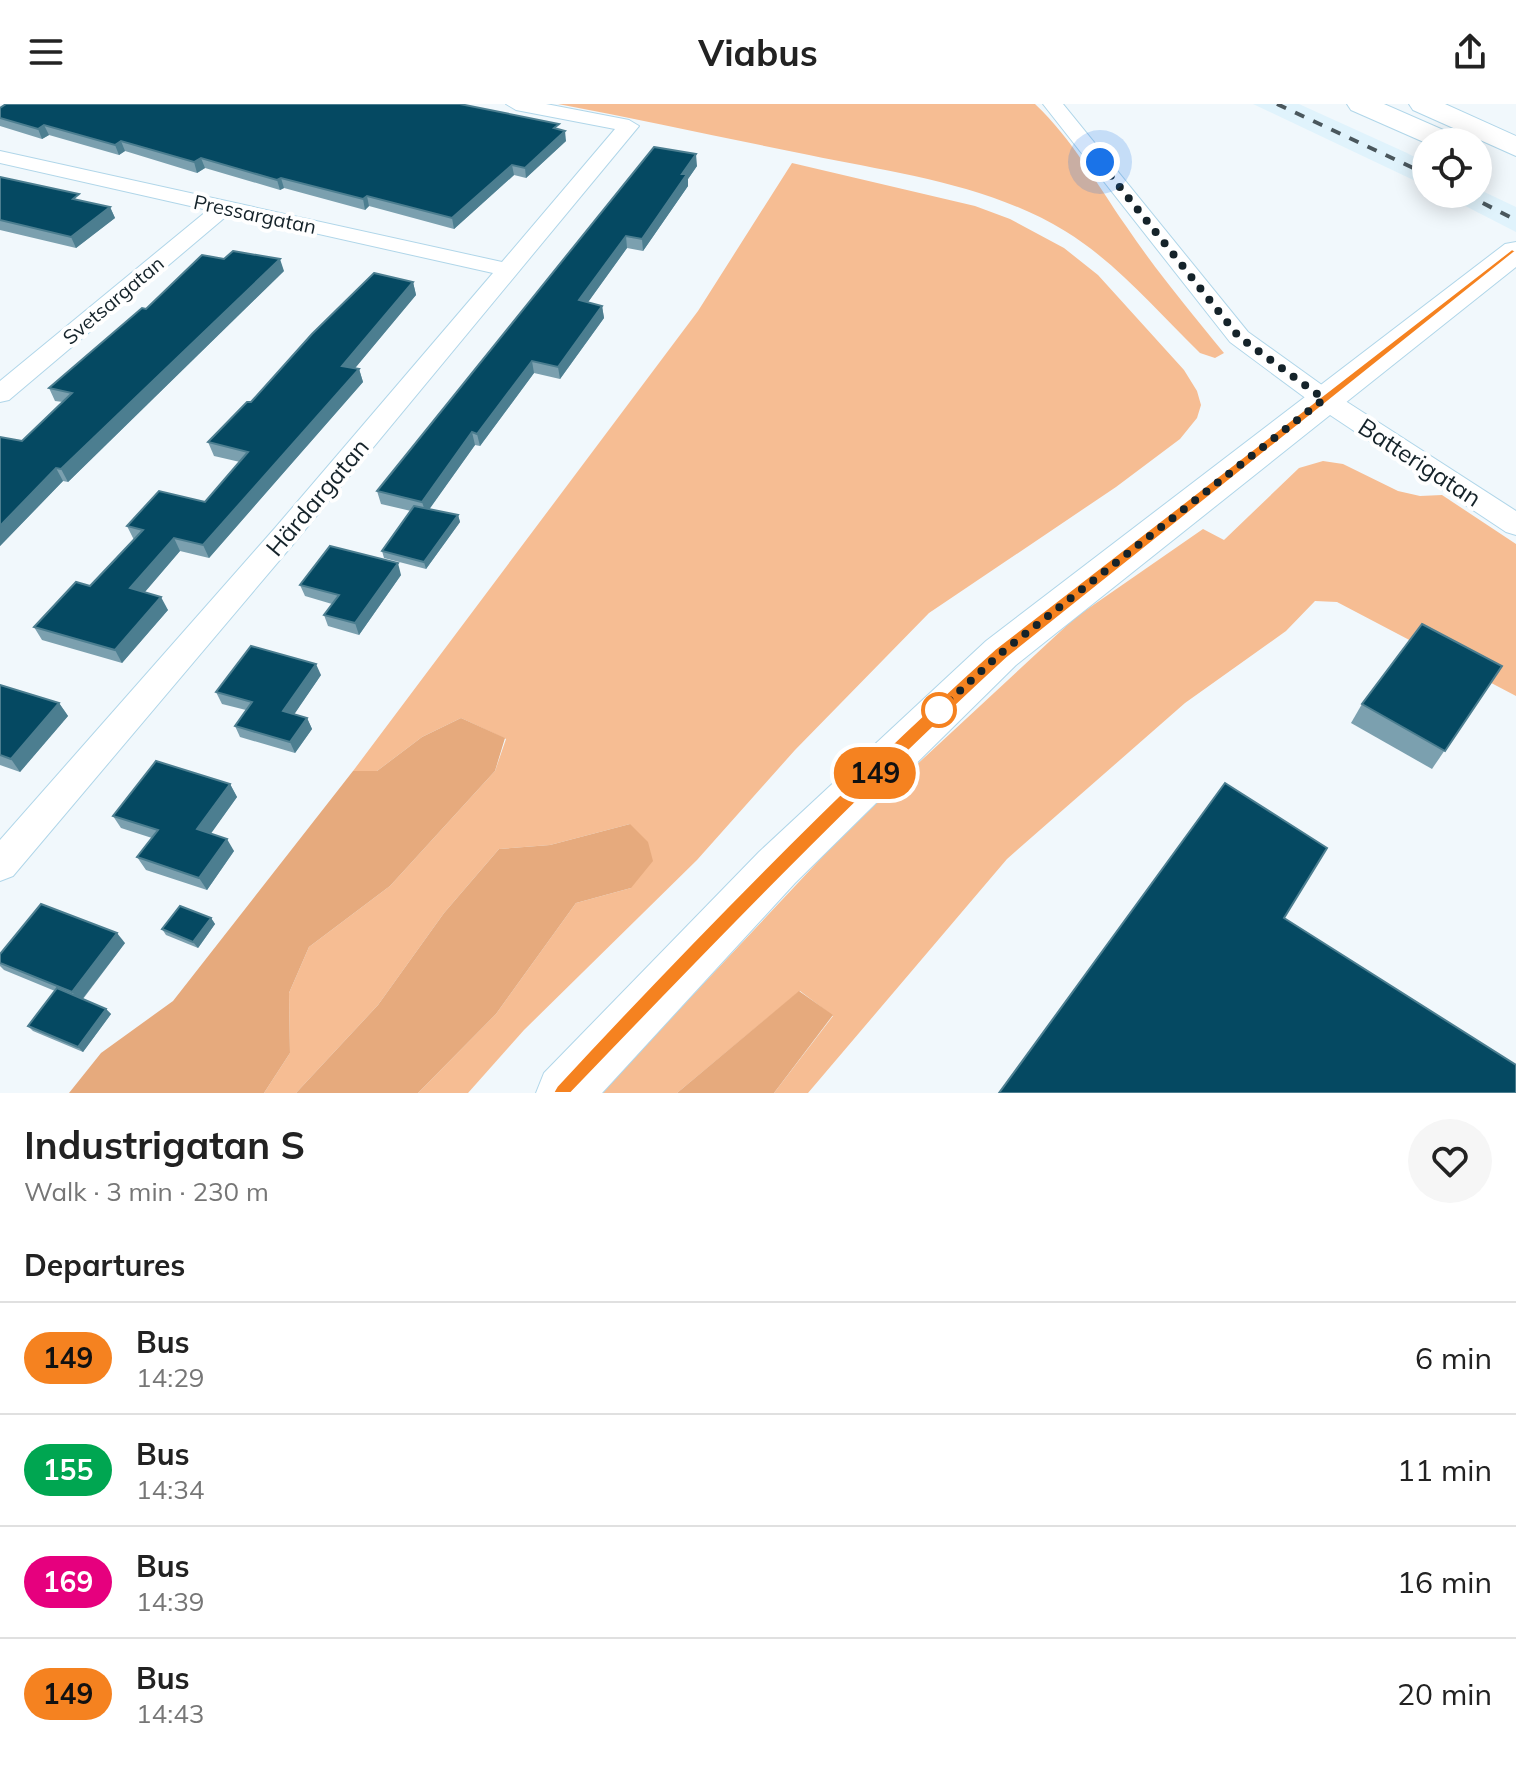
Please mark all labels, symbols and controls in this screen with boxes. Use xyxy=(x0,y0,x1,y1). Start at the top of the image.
icon: menu xyxy=(24,30,68,74)
text: Viabus xyxy=(698,30,818,75)
icon: share xyxy=(1448,30,1492,74)
map controls xyxy=(1412,128,1492,208)
button: locate xyxy=(1412,128,1492,208)
your location xyxy=(1080,142,1120,182)
street label: Pressargatan xyxy=(191,189,319,239)
street label: Svetsargatan xyxy=(57,250,169,350)
street label: Batterigatan xyxy=(1353,411,1487,513)
street label: Härdargatan xyxy=(259,432,375,562)
unlabelled marker xyxy=(922,693,956,727)
line badge: 149 xyxy=(829,747,921,799)
text: 149 xyxy=(850,755,900,790)
button: heart xyxy=(1408,1119,1492,1203)
text: Industrigatan S xyxy=(24,1121,305,1169)
text: Walk · 3 min · 230 m xyxy=(24,1175,269,1208)
text: Departures xyxy=(24,1246,185,1284)
text: Bus xyxy=(136,1323,190,1361)
text: 6 min xyxy=(1415,1339,1492,1377)
text: 149 xyxy=(43,1340,93,1375)
text: 14:29 xyxy=(136,1361,204,1394)
text: Bus xyxy=(136,1435,190,1473)
text: 11 min xyxy=(1397,1451,1492,1489)
text: 155 xyxy=(43,1452,93,1487)
text: 14:34 xyxy=(136,1473,204,1506)
text: Bus xyxy=(136,1547,190,1585)
text: 16 min xyxy=(1397,1563,1492,1601)
text: 169 xyxy=(43,1564,93,1599)
text: 14:39 xyxy=(136,1585,204,1618)
text: Bus xyxy=(136,1659,190,1697)
text: 20 min xyxy=(1397,1675,1492,1713)
text: 149 xyxy=(43,1676,93,1711)
text: 14:43 xyxy=(136,1697,204,1730)

